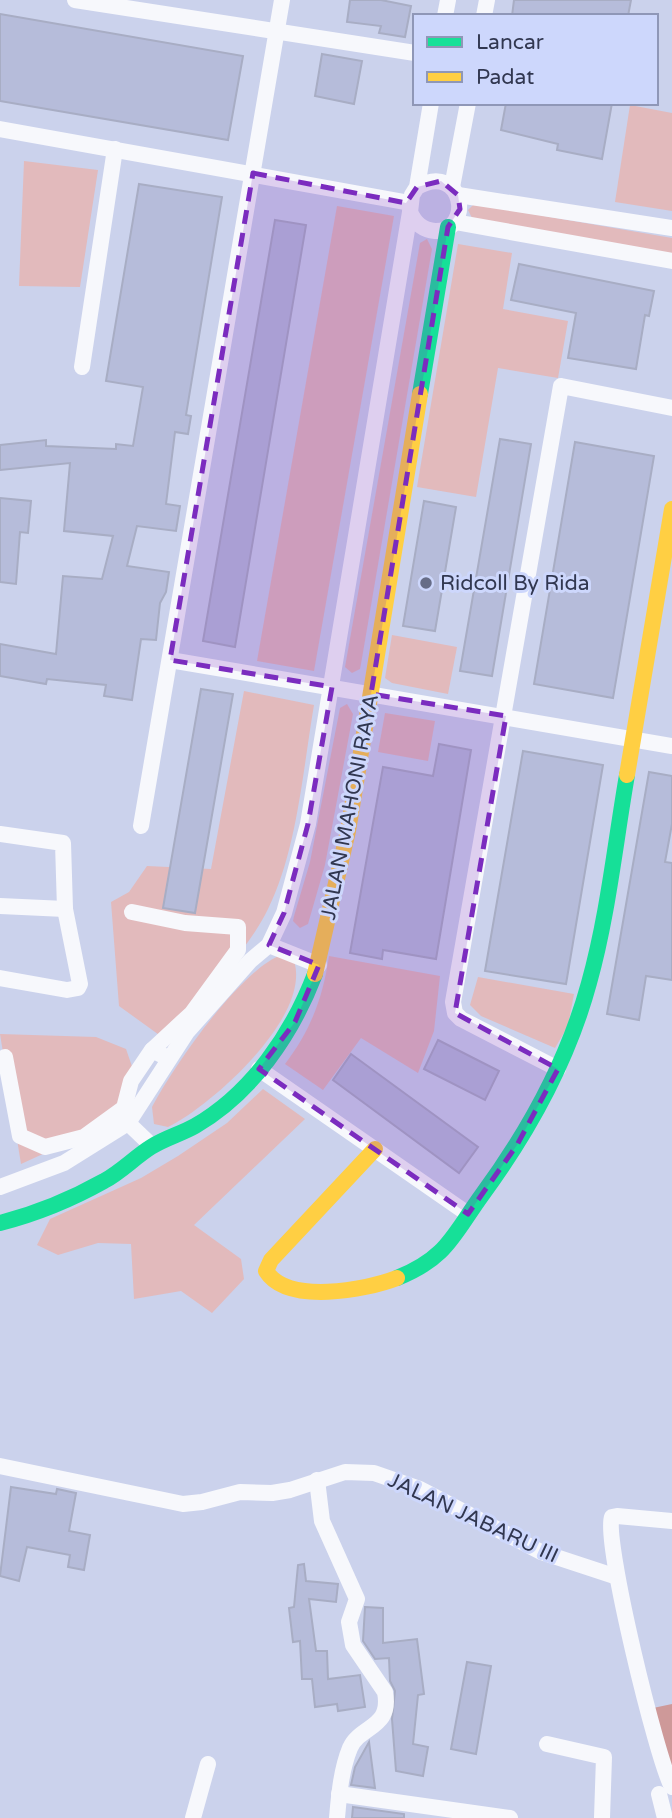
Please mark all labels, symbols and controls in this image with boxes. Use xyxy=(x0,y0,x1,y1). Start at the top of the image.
legend xyxy=(413,14,658,105)
text: Lancar xyxy=(476,30,544,55)
text: Padat xyxy=(476,65,534,90)
place label: Ridcoll By Rida xyxy=(440,571,589,596)
marker: Ridcoll By Rida xyxy=(418,575,434,591)
street label: JALAN MAHONI RAYA xyxy=(316,692,384,922)
street label: JALAN JABARU III xyxy=(384,1468,562,1568)

